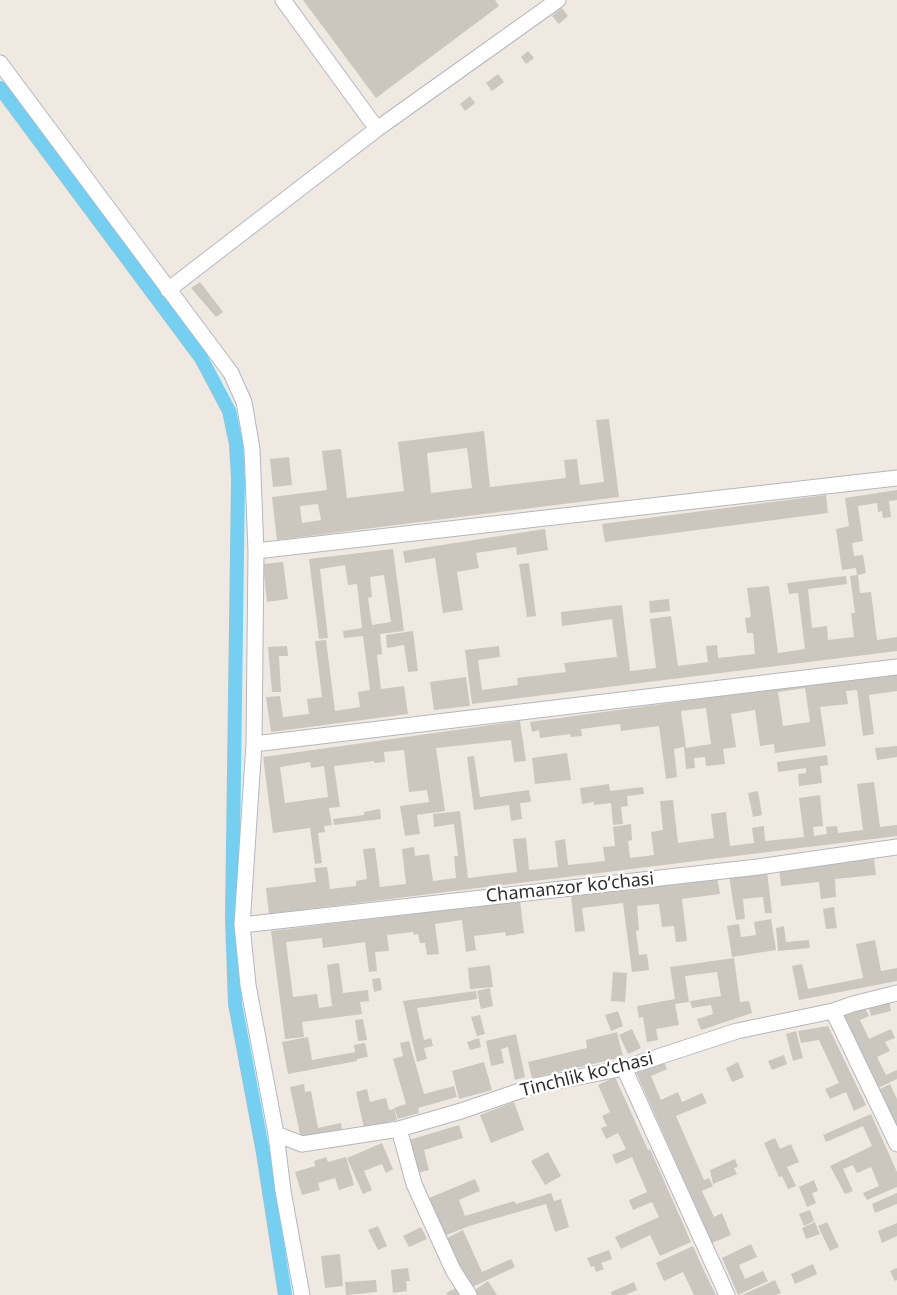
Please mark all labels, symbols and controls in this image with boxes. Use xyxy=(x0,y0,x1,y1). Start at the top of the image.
street label: Chamanzor koʻchasi xyxy=(485,868,655,908)
street label: Tinchlik koʻchasi xyxy=(518,1048,656,1102)

